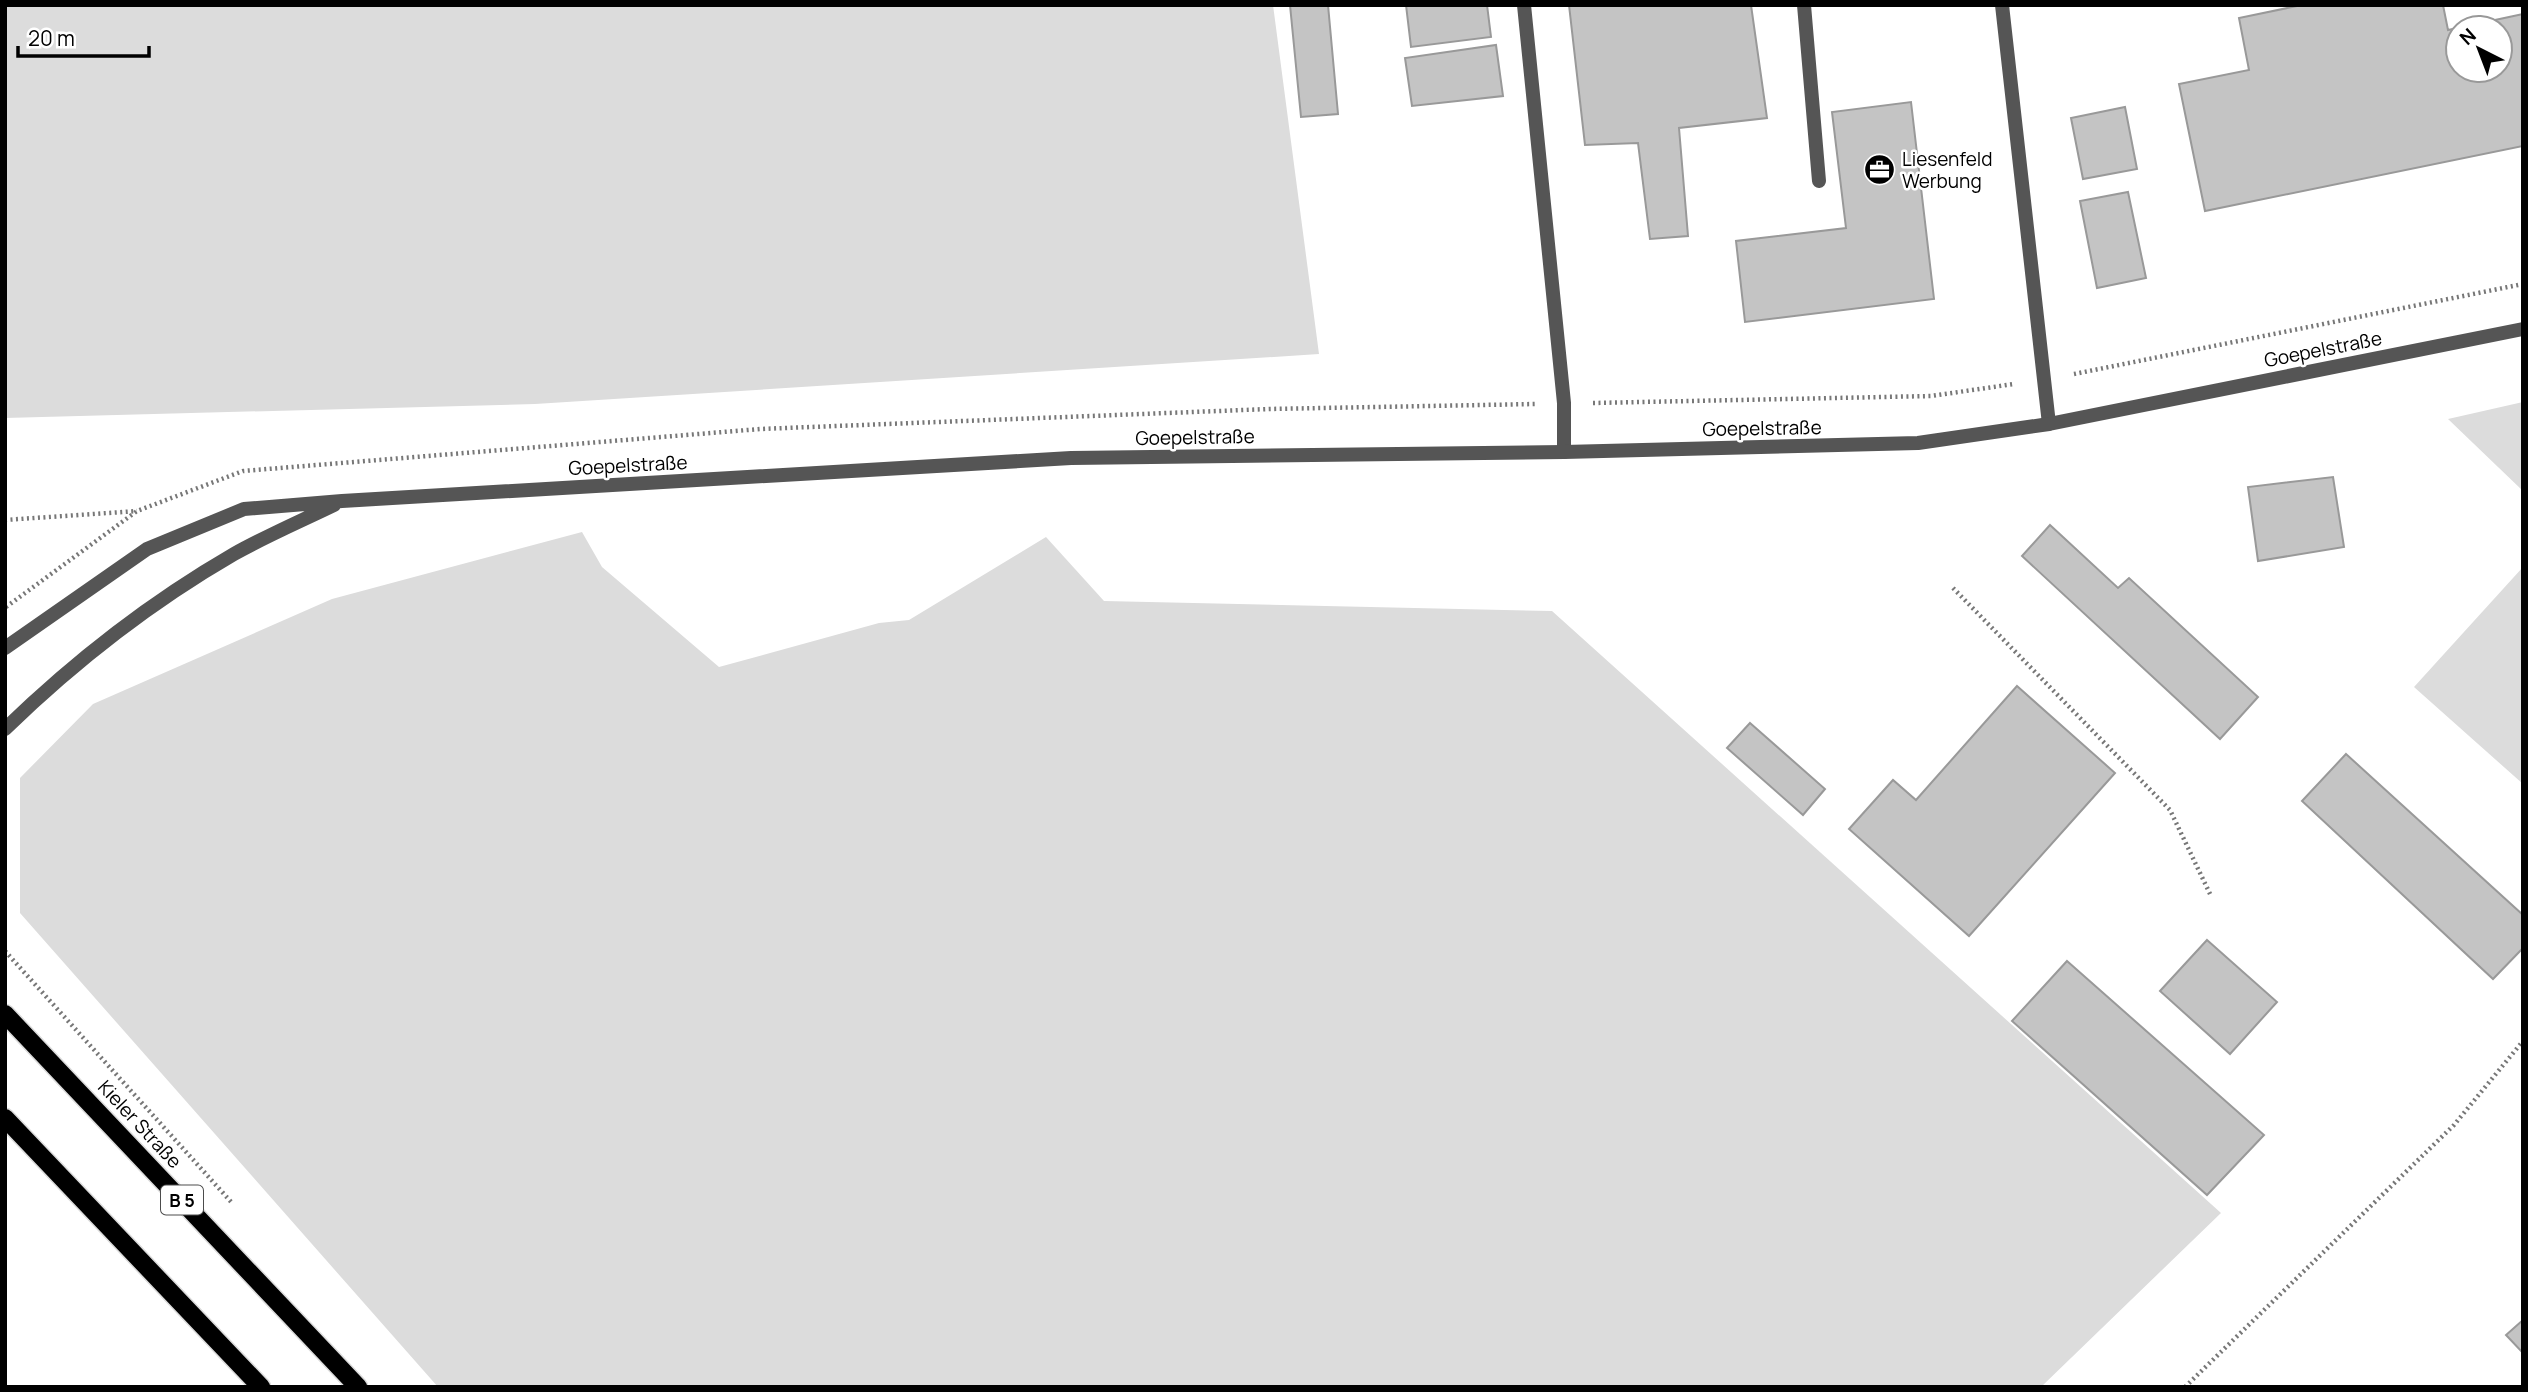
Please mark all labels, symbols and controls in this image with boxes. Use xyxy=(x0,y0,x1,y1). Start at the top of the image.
scale bar xyxy=(18,14,149,58)
north arrow xyxy=(2444,14,2514,84)
text: N xyxy=(2454,22,2481,51)
text: 20 m xyxy=(28,24,75,52)
place label: Liesenfeld Werbung xyxy=(1902,146,1992,194)
office icon: Liesenfeld Werbung xyxy=(1862,153,1896,187)
street label: Goepelstraße xyxy=(2262,325,2384,373)
street label: Goepelstraße xyxy=(1702,414,1822,442)
street label: Goepelstraße xyxy=(1135,423,1255,451)
street label: Goepelstraße xyxy=(568,449,688,481)
street label: Kieler Straße xyxy=(92,1074,188,1174)
road number: B 5 xyxy=(161,1185,203,1214)

